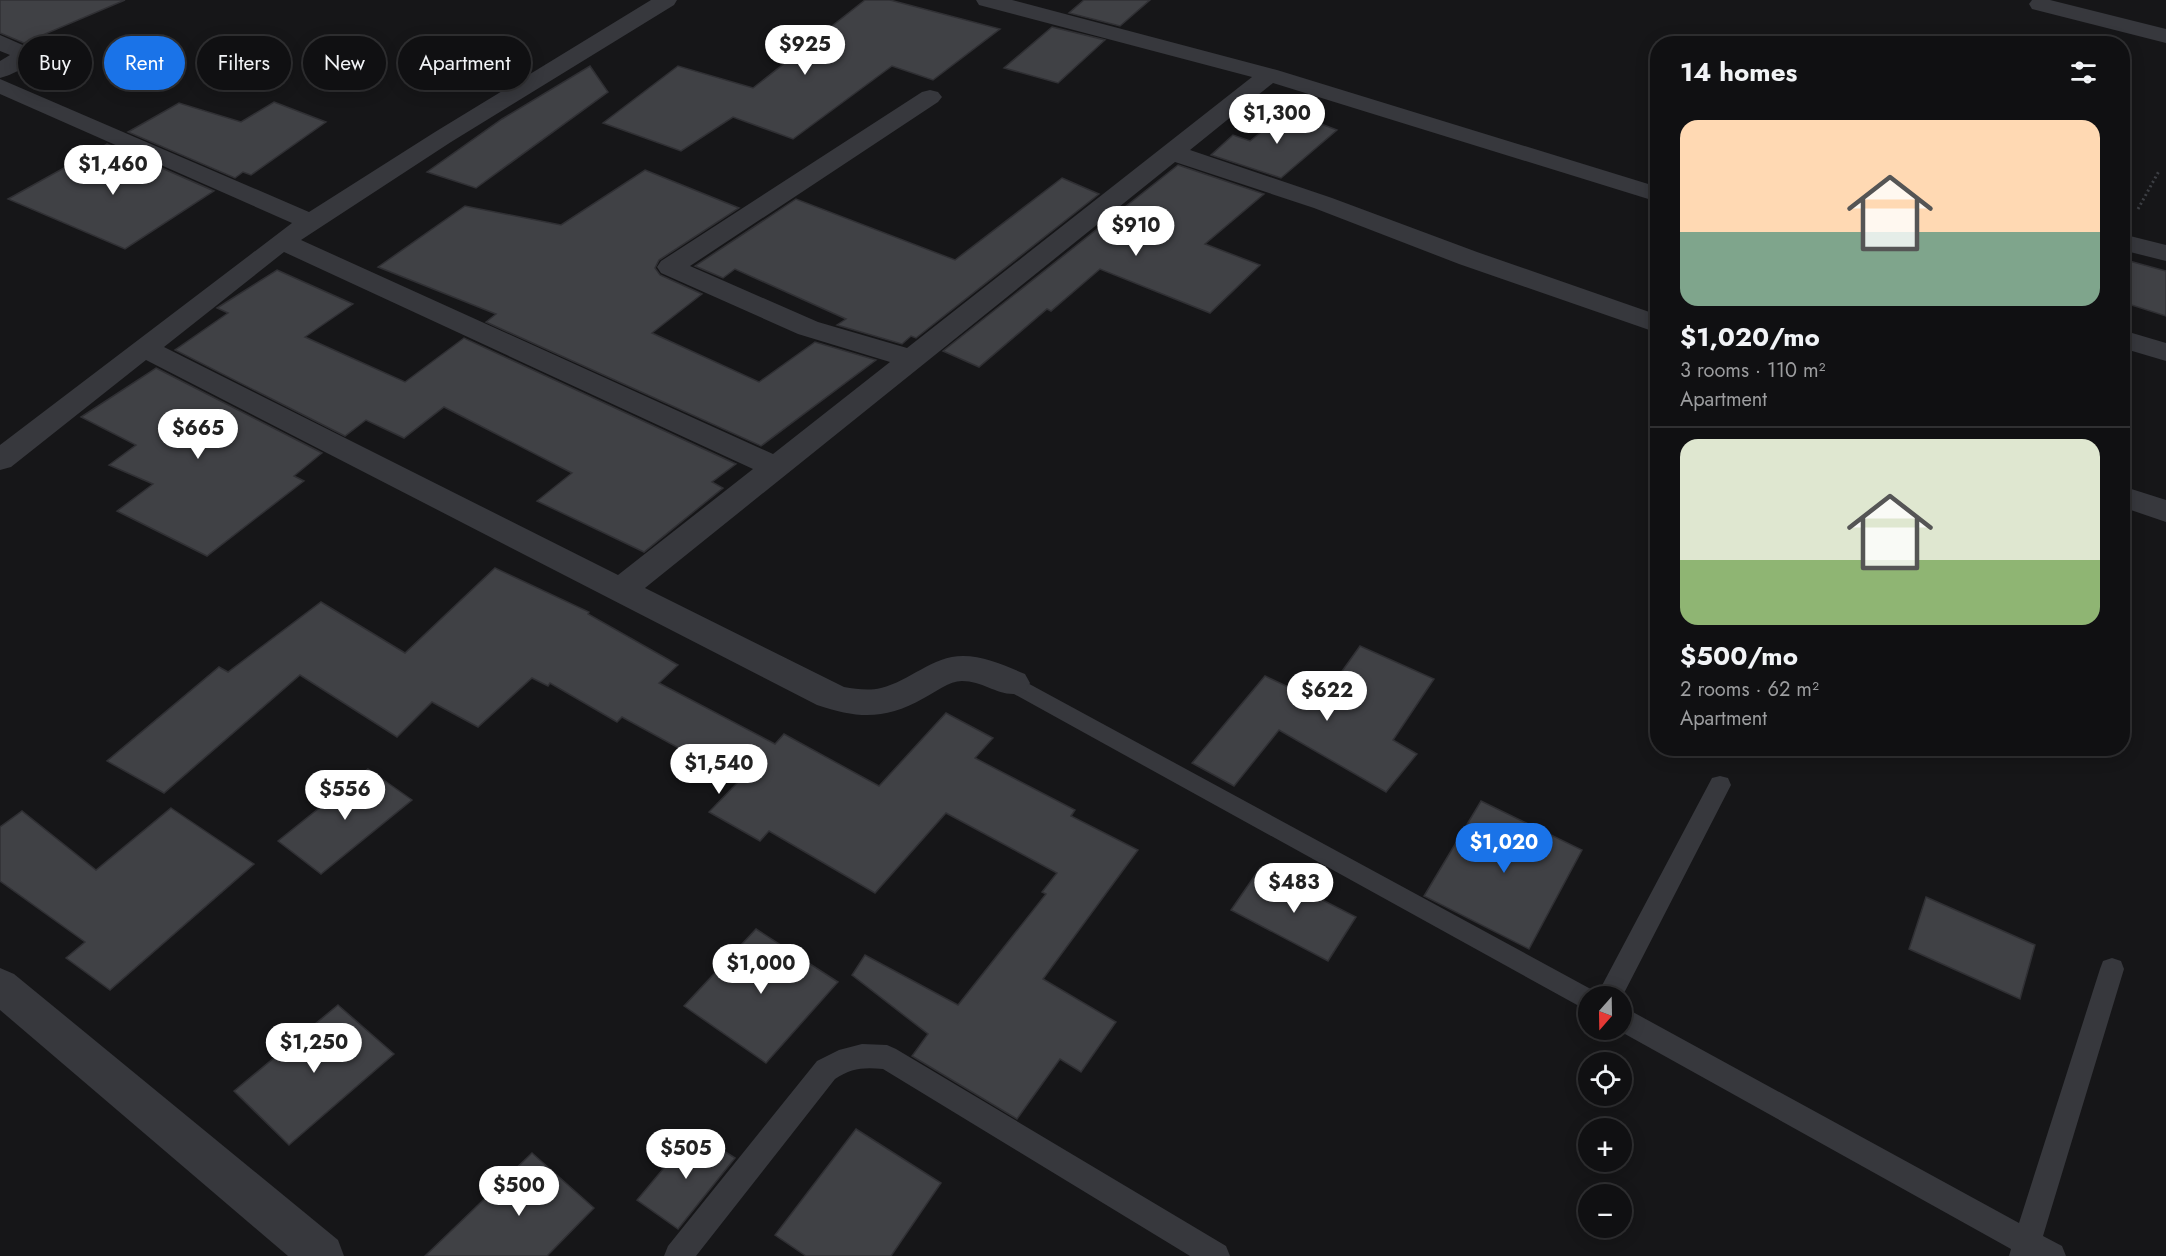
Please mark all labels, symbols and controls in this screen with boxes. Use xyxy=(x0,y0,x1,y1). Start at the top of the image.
pin: $925 xyxy=(769,25,841,76)
text: $925 xyxy=(779,30,831,59)
chip: Buy xyxy=(18,36,92,90)
chip: Rent xyxy=(104,36,185,90)
chip: Filters xyxy=(197,36,291,90)
chip: New xyxy=(303,36,386,90)
chip: Apartment xyxy=(398,36,531,90)
text: 14 homes xyxy=(1680,53,1797,91)
icon: filters xyxy=(2067,56,2100,89)
pin: $1,300 xyxy=(1228,94,1326,145)
text: $1,300 xyxy=(1243,99,1311,128)
pin: $1,460 xyxy=(64,145,162,196)
text: $1,460 xyxy=(78,150,148,179)
icon: home xyxy=(1836,159,1944,267)
pin: $910 xyxy=(1100,206,1172,257)
text: $910 xyxy=(1111,211,1161,240)
text: $1,020/mo xyxy=(1680,318,1820,356)
text: 3 rooms · 110 m² xyxy=(1680,356,1826,385)
text: Apartment xyxy=(1680,385,1767,414)
pin: $665 xyxy=(162,409,234,460)
text: $665 xyxy=(172,414,224,443)
icon: home xyxy=(1836,478,1944,586)
text: $500/mo xyxy=(1680,637,1798,675)
pin: $622 xyxy=(1291,671,1363,722)
text: 2 rooms · 62 m² xyxy=(1680,675,1819,704)
text: $622 xyxy=(1301,676,1353,705)
text: Apartment xyxy=(1680,704,1767,733)
pin: $1,540 xyxy=(670,744,768,795)
text: $1,540 xyxy=(684,749,754,778)
pin: $556 xyxy=(309,770,381,821)
text: $556 xyxy=(319,775,371,804)
pin: $1,020 xyxy=(1455,823,1553,874)
text: $1,020 xyxy=(1470,828,1538,857)
pin: $483 xyxy=(1258,863,1330,914)
text: $483 xyxy=(1268,868,1320,897)
pin: $1,000 xyxy=(712,944,810,995)
text: $1,000 xyxy=(727,949,795,978)
north arrow xyxy=(1578,986,1632,1040)
map controls xyxy=(1578,986,1632,1238)
pin: $1,250 xyxy=(265,1023,363,1074)
text: $1,250 xyxy=(280,1028,348,1057)
button: locate xyxy=(1578,1052,1632,1106)
button: + xyxy=(1578,1118,1632,1172)
pin: $505 xyxy=(650,1129,722,1180)
text: $505 xyxy=(660,1134,712,1163)
pin: $500 xyxy=(483,1166,555,1217)
text: $500 xyxy=(493,1171,545,1200)
button: − xyxy=(1578,1184,1632,1238)

